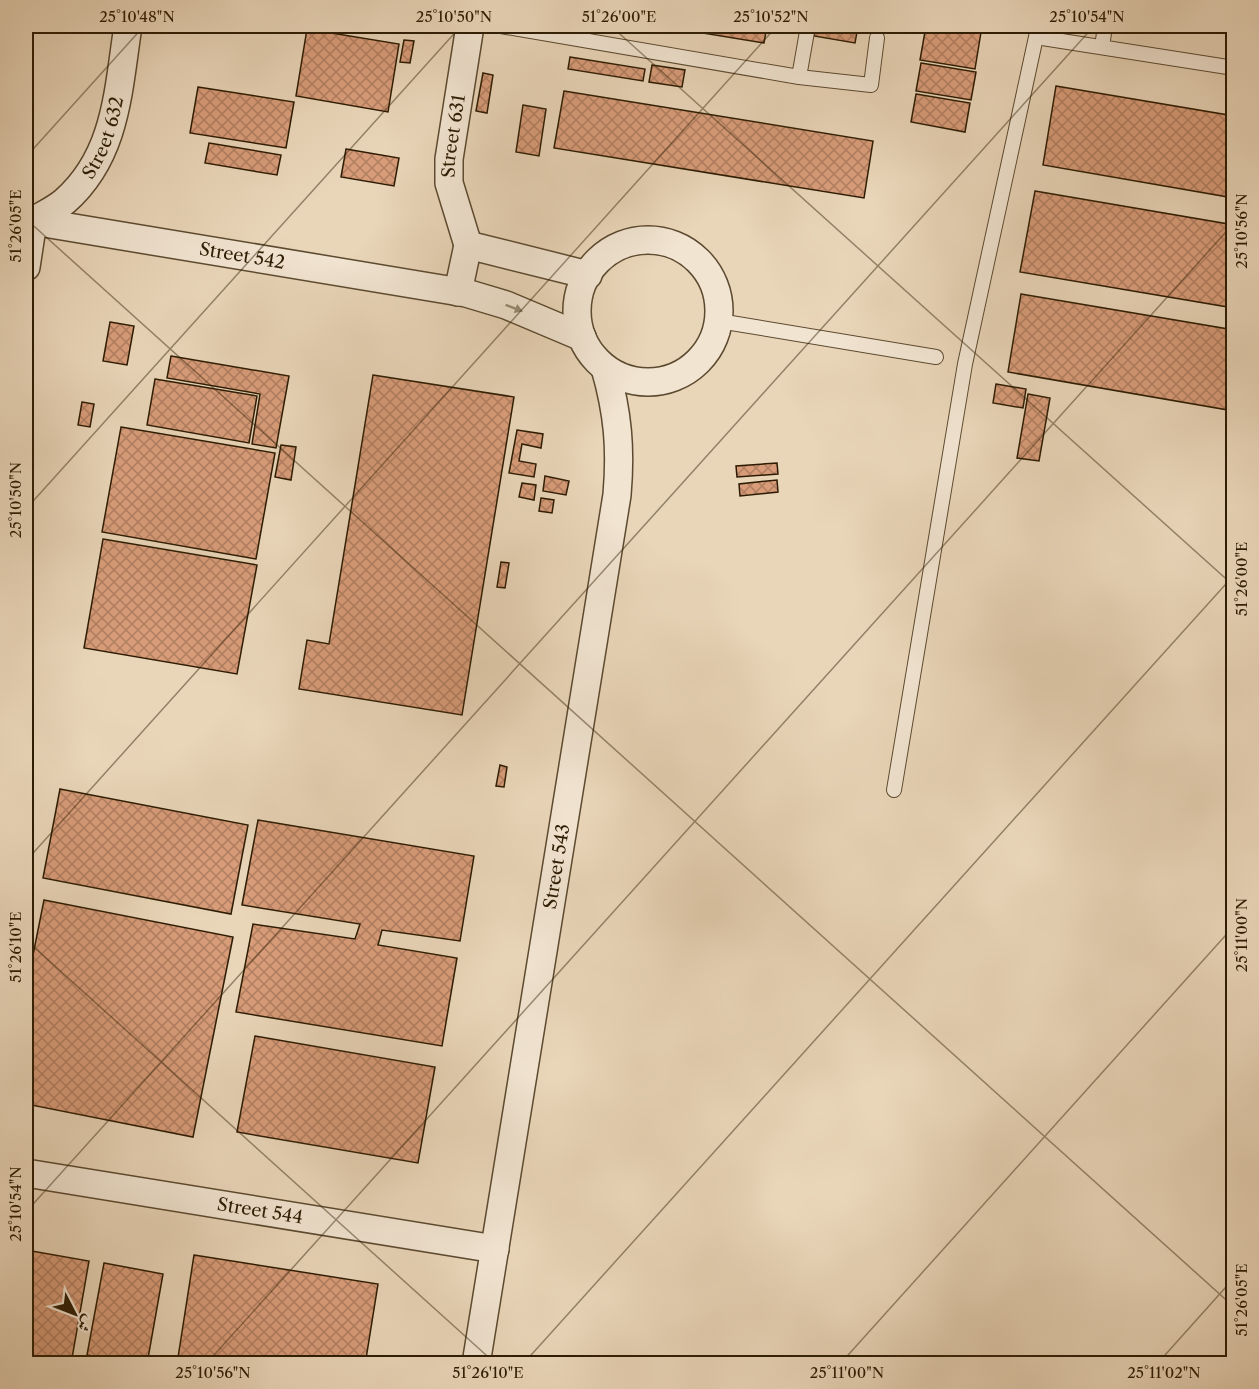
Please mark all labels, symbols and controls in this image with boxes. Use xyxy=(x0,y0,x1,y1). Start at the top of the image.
text: 25°10'48"N xyxy=(99,7,175,26)
text: 25°10'50"N xyxy=(416,7,492,26)
text: 51°26'00"E xyxy=(582,7,656,26)
text: 25°10'52"N xyxy=(733,7,809,26)
text: 25°10'54"N xyxy=(1049,7,1125,26)
street label: Street 631 xyxy=(438,93,470,178)
street label: Street 632 xyxy=(78,95,128,183)
text: 51°26'05"E xyxy=(6,189,25,263)
text: 25°10'56"N xyxy=(1232,193,1251,269)
street label: Street 542 xyxy=(198,238,286,274)
one-way arrow xyxy=(505,304,523,313)
text: 25°10'50"N xyxy=(6,462,25,538)
text: 51°26'00"E xyxy=(1232,542,1251,616)
street label: Street 543 xyxy=(539,822,574,911)
text: 25°11'00"N xyxy=(1232,898,1251,972)
text: 51°26'10"E xyxy=(6,911,25,983)
text: 25°10'54"N xyxy=(6,1166,25,1242)
street label: Street 544 xyxy=(215,1193,304,1229)
text: 51°26'05"E xyxy=(1232,1263,1251,1337)
north arrow xyxy=(45,1284,105,1344)
text: ش xyxy=(73,1311,99,1337)
text: 25°10'56"N xyxy=(175,1363,251,1382)
text: 51°26'10"E xyxy=(452,1363,524,1382)
text: 25°11'00"N xyxy=(810,1363,884,1382)
text: 25°11'02"N xyxy=(1127,1363,1201,1382)

